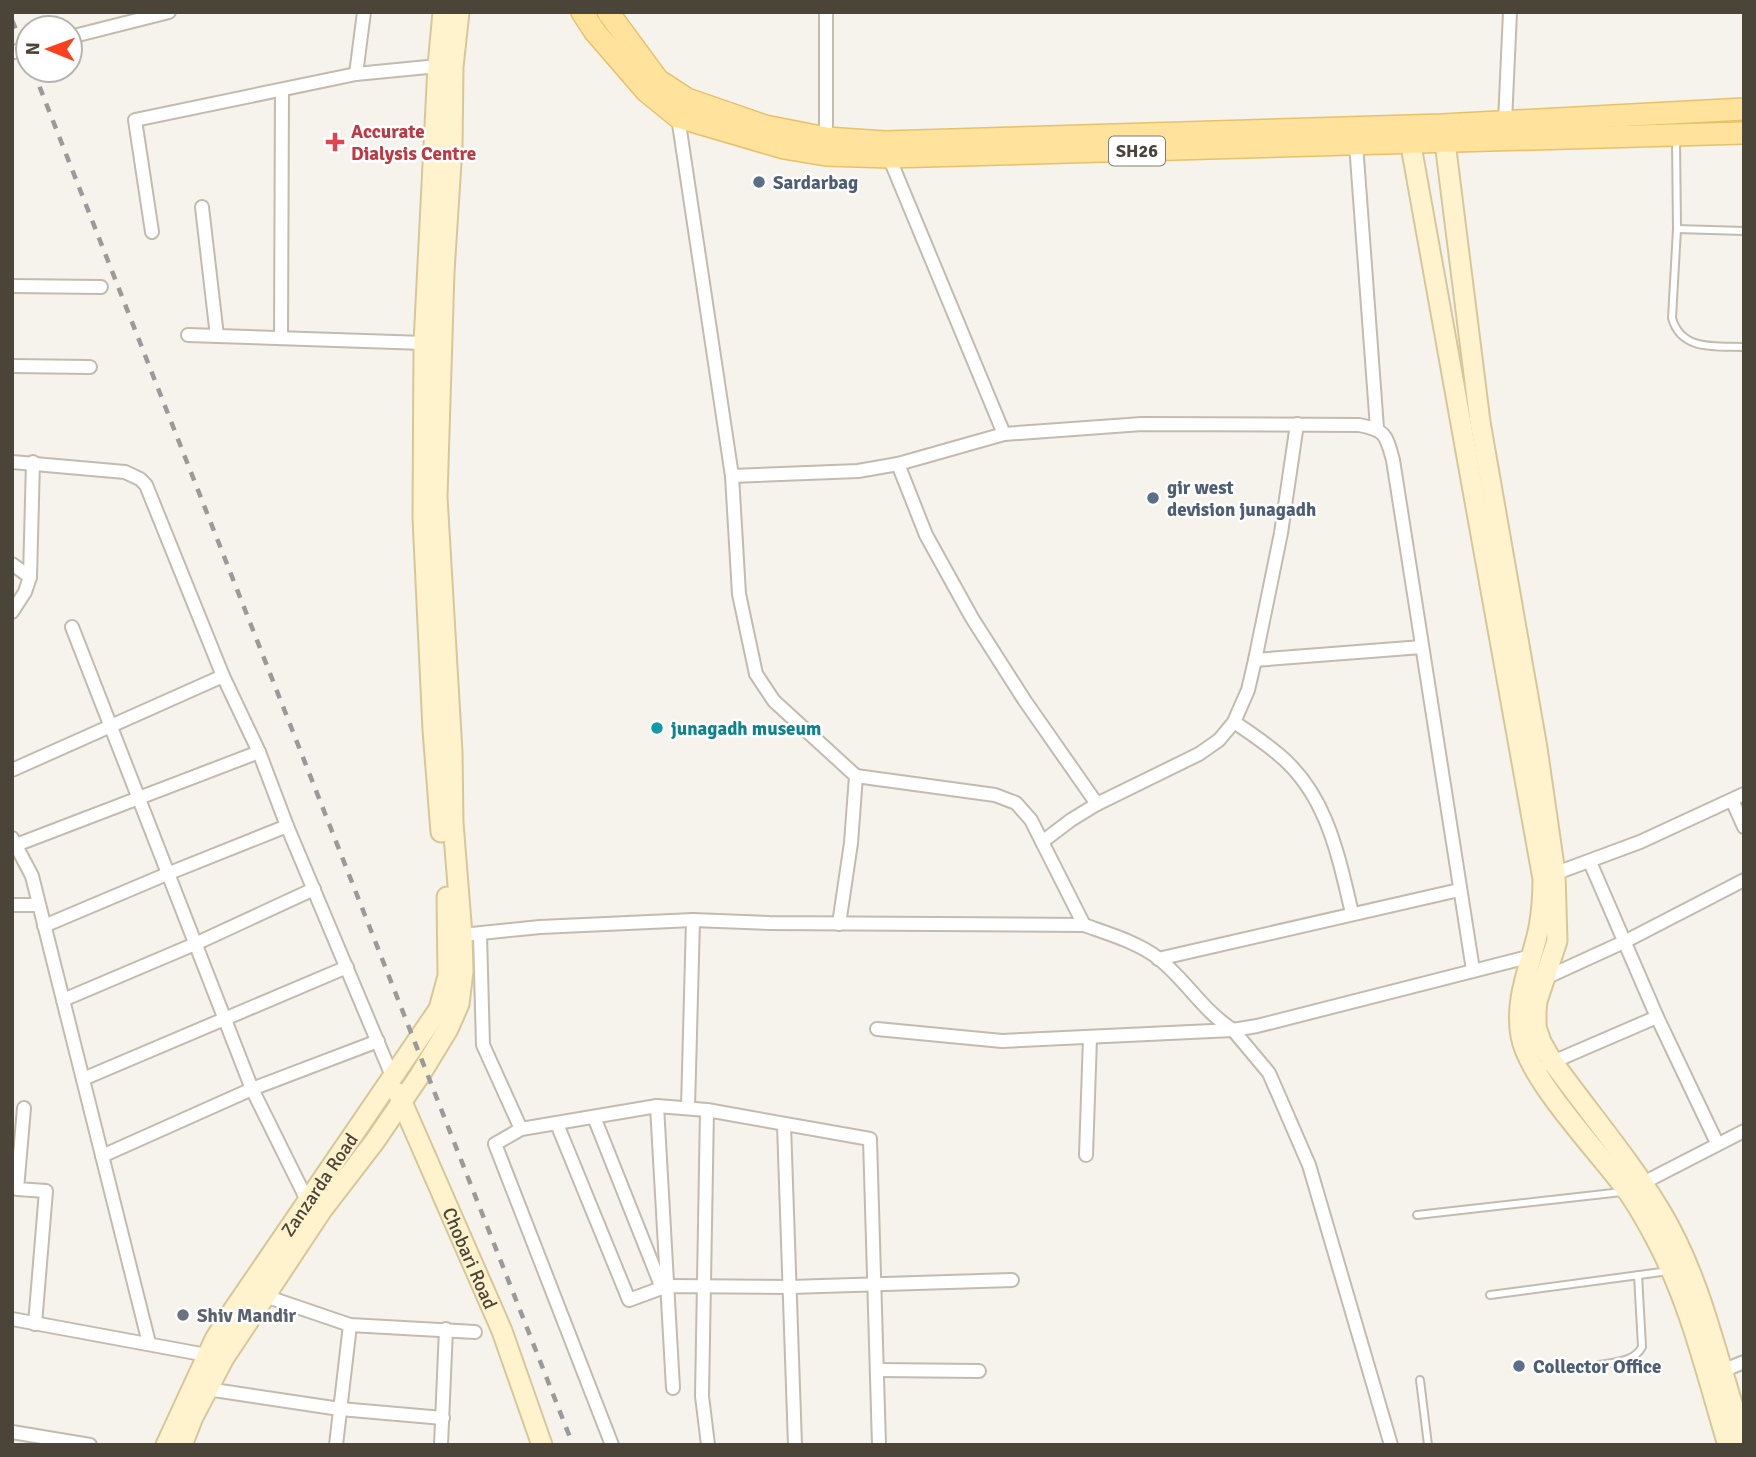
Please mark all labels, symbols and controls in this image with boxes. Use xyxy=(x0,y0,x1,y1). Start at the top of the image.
north arrow xyxy=(14,14,84,84)
text: N xyxy=(21,42,45,56)
place label: Accurate Dialysis Centre xyxy=(351,120,476,166)
marker: Accurate Dialysis Centre xyxy=(325,132,345,152)
road number: SH26 xyxy=(1109,136,1165,166)
place label: Sardarbag xyxy=(773,171,858,195)
marker: Sardarbag xyxy=(751,174,767,190)
place label: gir west devision junagadh xyxy=(1167,476,1316,522)
marker: gir west devision junagadh xyxy=(1145,490,1161,506)
place label: junagadh museum xyxy=(671,717,821,741)
marker: junagadh museum xyxy=(649,720,665,736)
street label: Zanzarda Road xyxy=(276,1129,364,1241)
street label: Chobari Road xyxy=(436,1204,502,1313)
place label: Shiv Mandir xyxy=(197,1304,297,1328)
marker: Shiv Mandir xyxy=(175,1307,191,1323)
place label: Collector Office xyxy=(1533,1355,1661,1379)
marker: Collector Office xyxy=(1511,1358,1527,1374)

